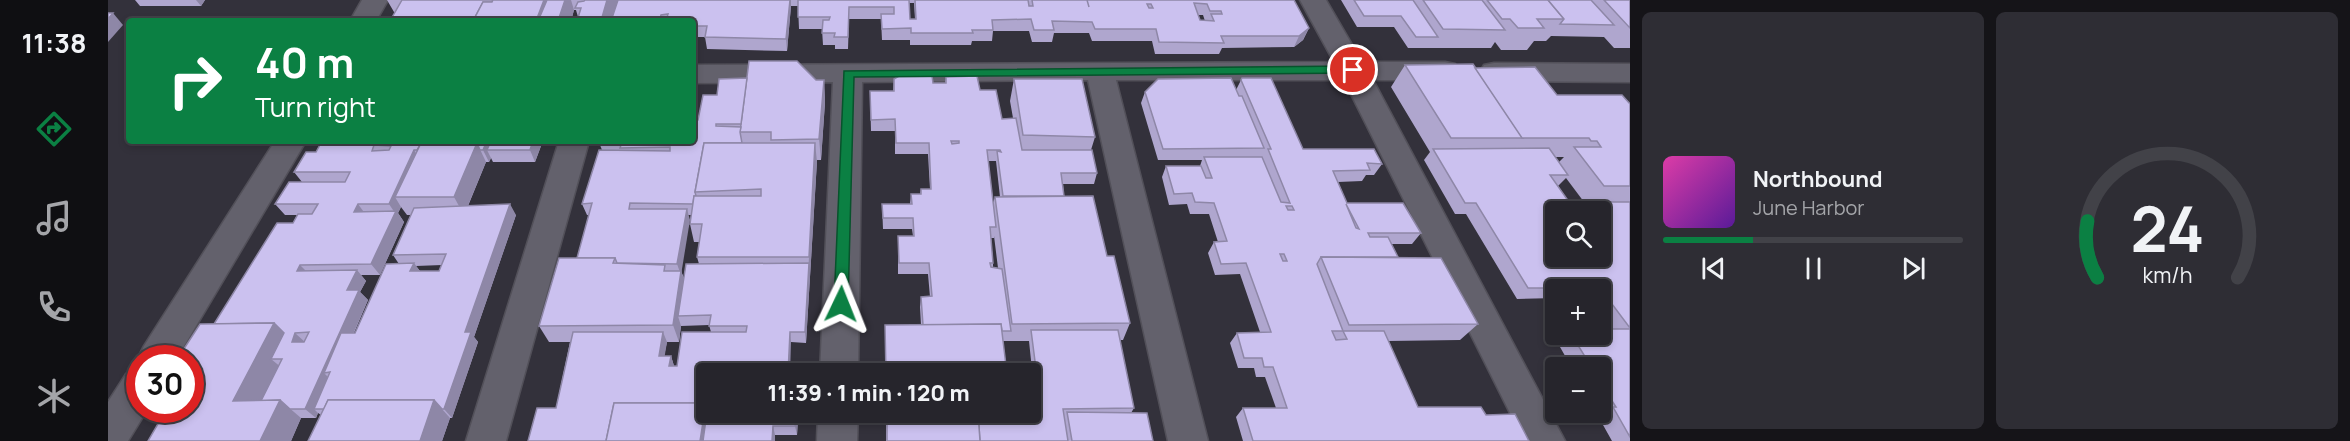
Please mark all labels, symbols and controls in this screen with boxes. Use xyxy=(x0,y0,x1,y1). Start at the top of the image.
text: 11:38 xyxy=(21,24,87,61)
text: 40 m xyxy=(255,33,354,91)
icon: right xyxy=(156,42,234,120)
pin xyxy=(1327,44,1378,95)
icon: arrive xyxy=(1336,53,1369,86)
text: Turn right xyxy=(255,88,376,125)
icon: directions xyxy=(33,108,75,150)
text: Northbound xyxy=(1753,164,1883,194)
text: 24 xyxy=(2130,185,2204,271)
text: June Harbor xyxy=(1753,194,1865,221)
icon: music xyxy=(33,197,75,239)
map controls xyxy=(1545,201,1611,423)
button: search xyxy=(1545,201,1611,267)
icon: previous xyxy=(1697,252,1730,285)
icon: pause xyxy=(1797,252,1830,285)
icon: next xyxy=(1897,252,1930,285)
text: km/h xyxy=(2142,260,2192,289)
position arrow xyxy=(809,272,873,336)
button: + xyxy=(1545,279,1611,345)
icon: phone xyxy=(33,286,75,328)
speed limit sign: 30 xyxy=(126,345,204,423)
button: − xyxy=(1545,357,1611,423)
icon: climate xyxy=(33,375,75,417)
text: 11:39 · 1 min · 120 m xyxy=(767,378,970,408)

